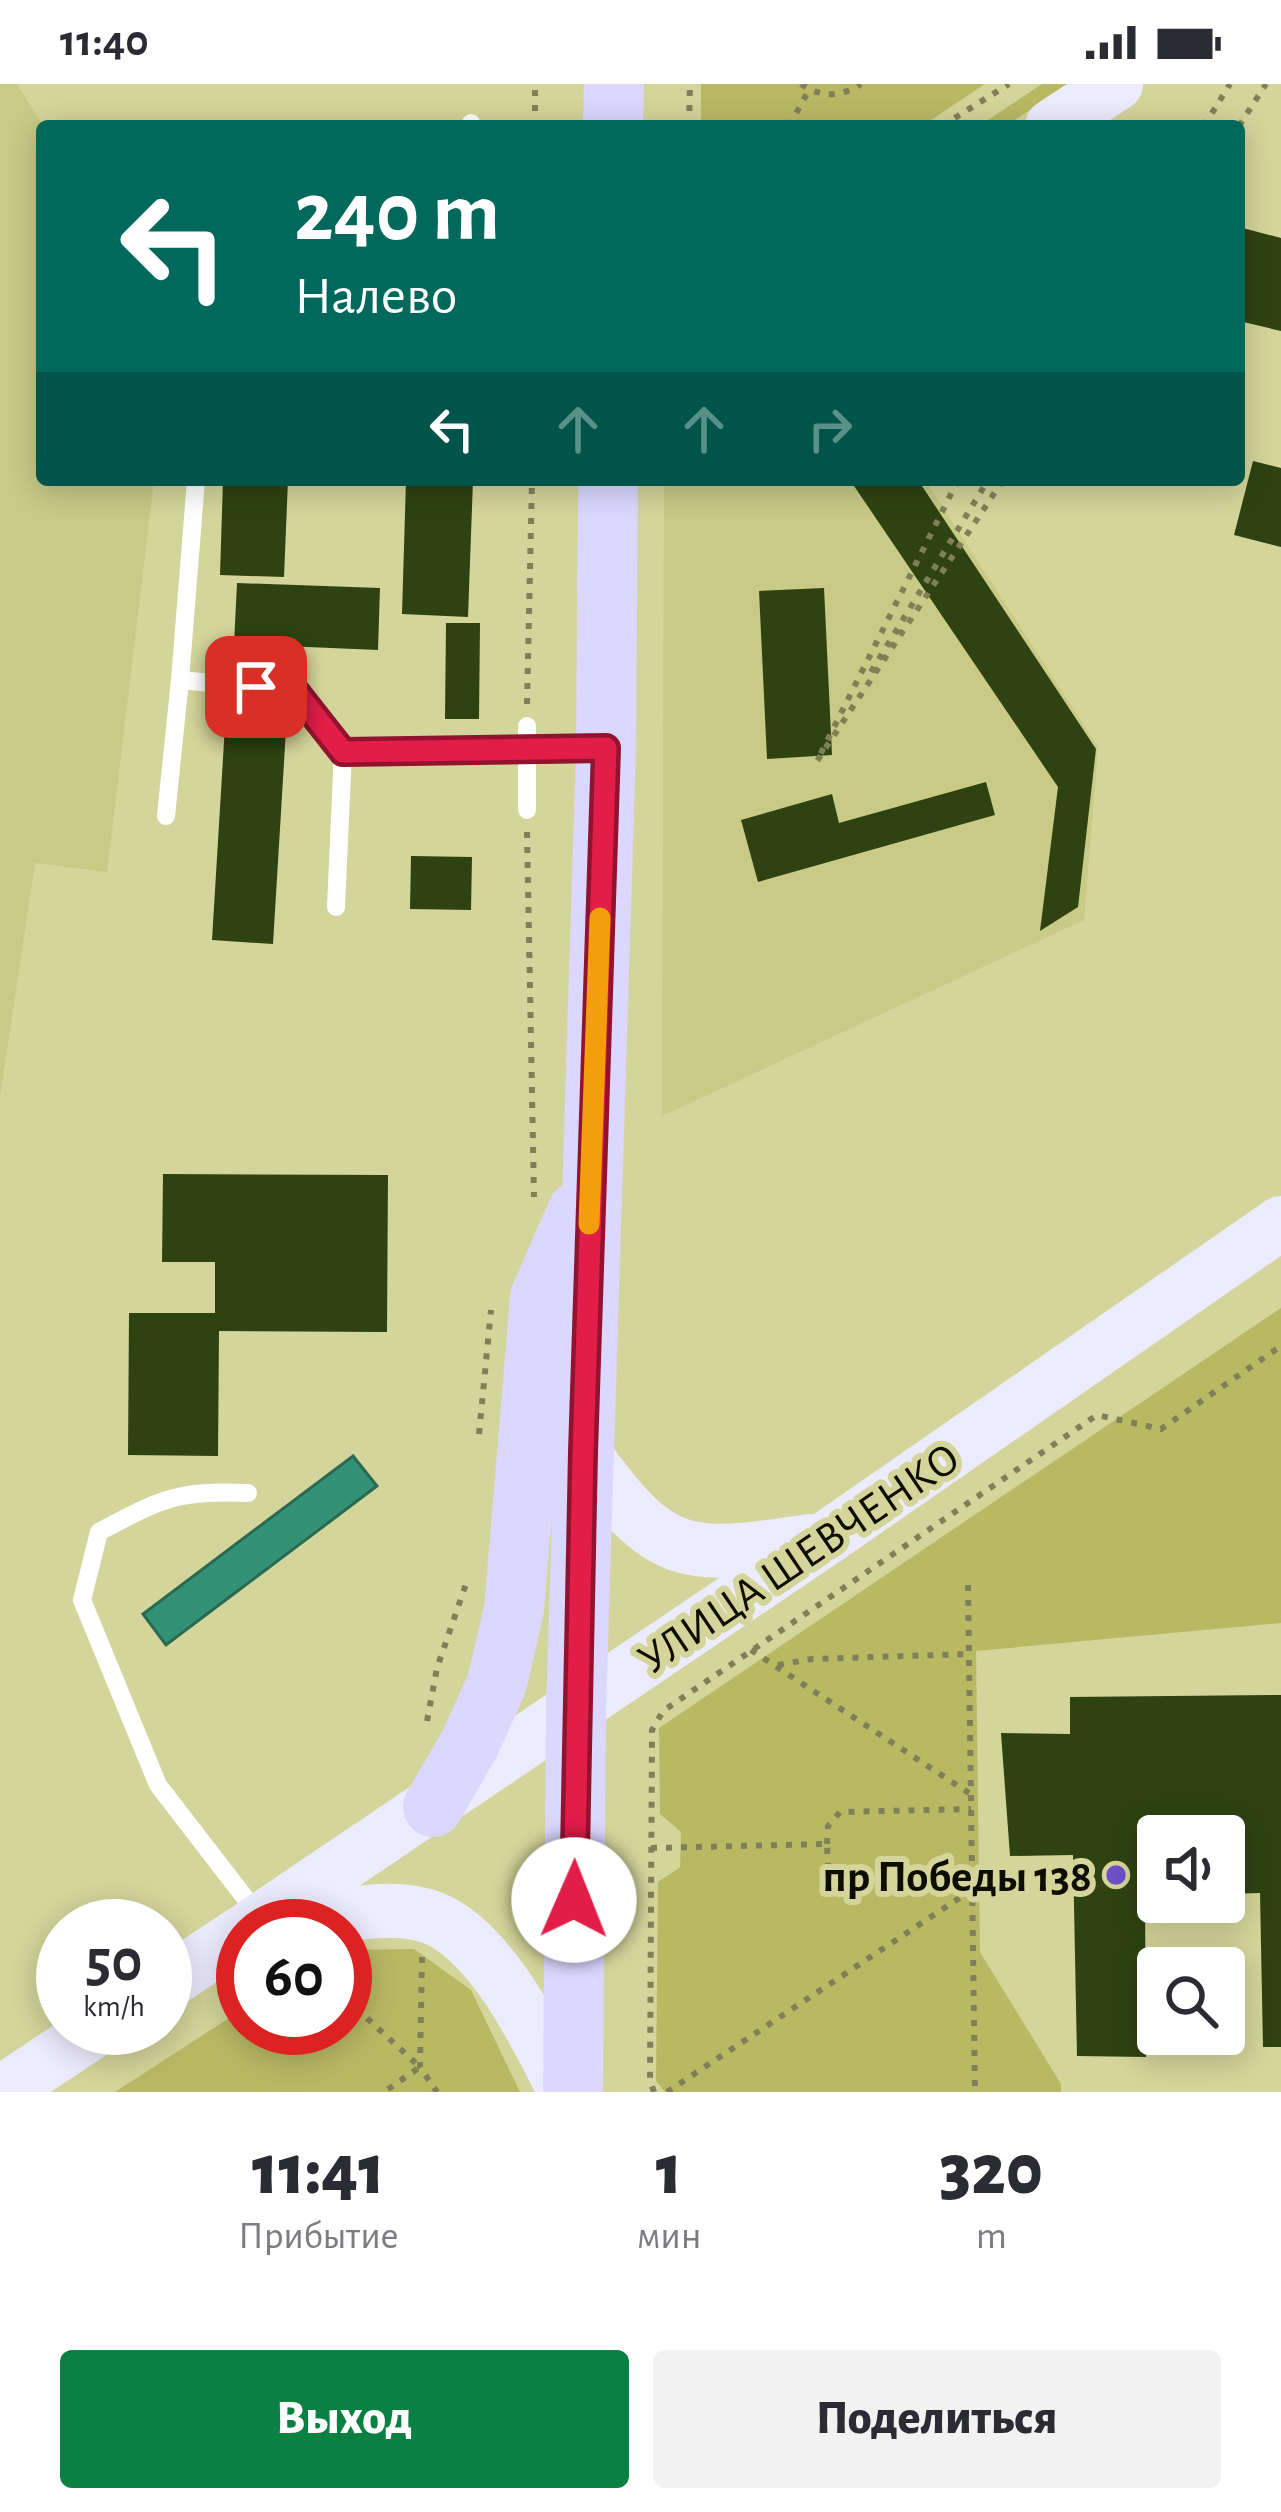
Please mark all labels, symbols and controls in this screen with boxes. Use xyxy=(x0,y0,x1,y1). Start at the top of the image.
text: 11:40 xyxy=(60,19,149,64)
icon: left xyxy=(96,168,252,324)
text: 240 m xyxy=(294,172,500,256)
text: Налево xyxy=(294,270,457,324)
icon: left xyxy=(419,396,485,462)
icon: ahead xyxy=(545,396,611,462)
icon: ahead xyxy=(671,396,737,462)
icon: right xyxy=(797,396,863,462)
pin xyxy=(205,636,307,738)
icon: arrive xyxy=(223,654,289,720)
street label: УЛИЦА ШЕВЧЕНКО xyxy=(631,1435,968,1683)
map controls xyxy=(1137,1815,1245,2055)
button: sound xyxy=(1137,1815,1245,1923)
position arrow xyxy=(511,1837,637,1963)
place label: пр Победы 138 xyxy=(822,1855,1092,1900)
marker: пр Победы 138 xyxy=(1103,1862,1129,1888)
speed limit sign: 60 xyxy=(216,1899,372,2055)
text: 50 xyxy=(85,1932,143,1992)
button: search xyxy=(1137,1947,1245,2055)
text: km/h xyxy=(83,1992,145,2022)
text: 11:41 xyxy=(252,2135,385,2207)
text: 1 xyxy=(656,2135,682,2207)
text: 320 xyxy=(940,2135,1043,2207)
text: Прибытие xyxy=(238,2217,399,2256)
text: мин xyxy=(637,2217,702,2256)
text: m xyxy=(976,2217,1007,2256)
button: Выход xyxy=(60,2350,629,2488)
button: Поделиться xyxy=(653,2350,1221,2488)

